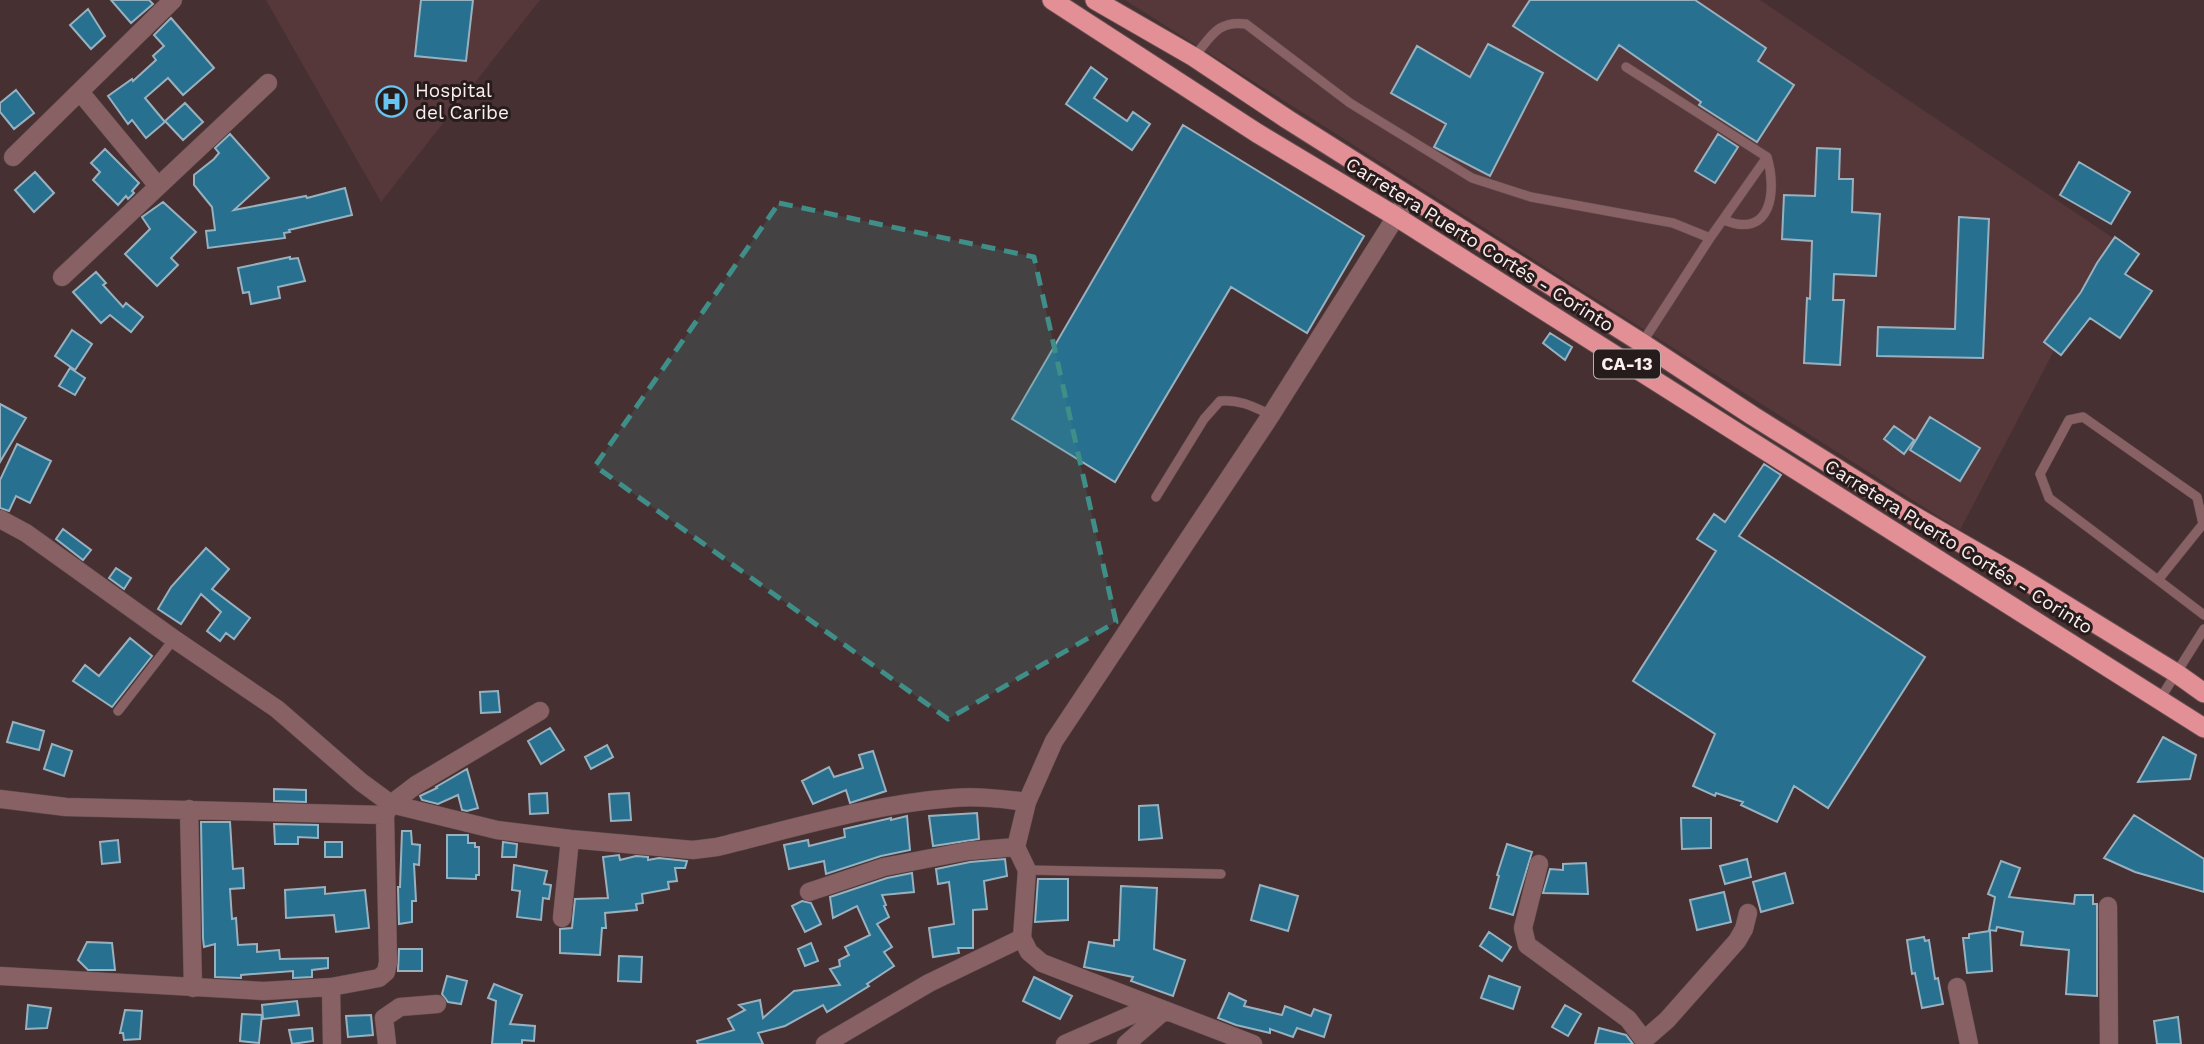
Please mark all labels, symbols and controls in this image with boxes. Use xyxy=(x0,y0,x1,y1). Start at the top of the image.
place label: Hospital del Caribe xyxy=(415,79,509,124)
hospital icon: Hospital del Caribe xyxy=(375,84,409,118)
street label: Carretera Puerto Cortés - Corinto xyxy=(1342,152,1618,337)
road number: CA-13 xyxy=(1594,350,1660,378)
street label: Carretera Puerto Cortés - Corinto xyxy=(1821,454,2097,639)

